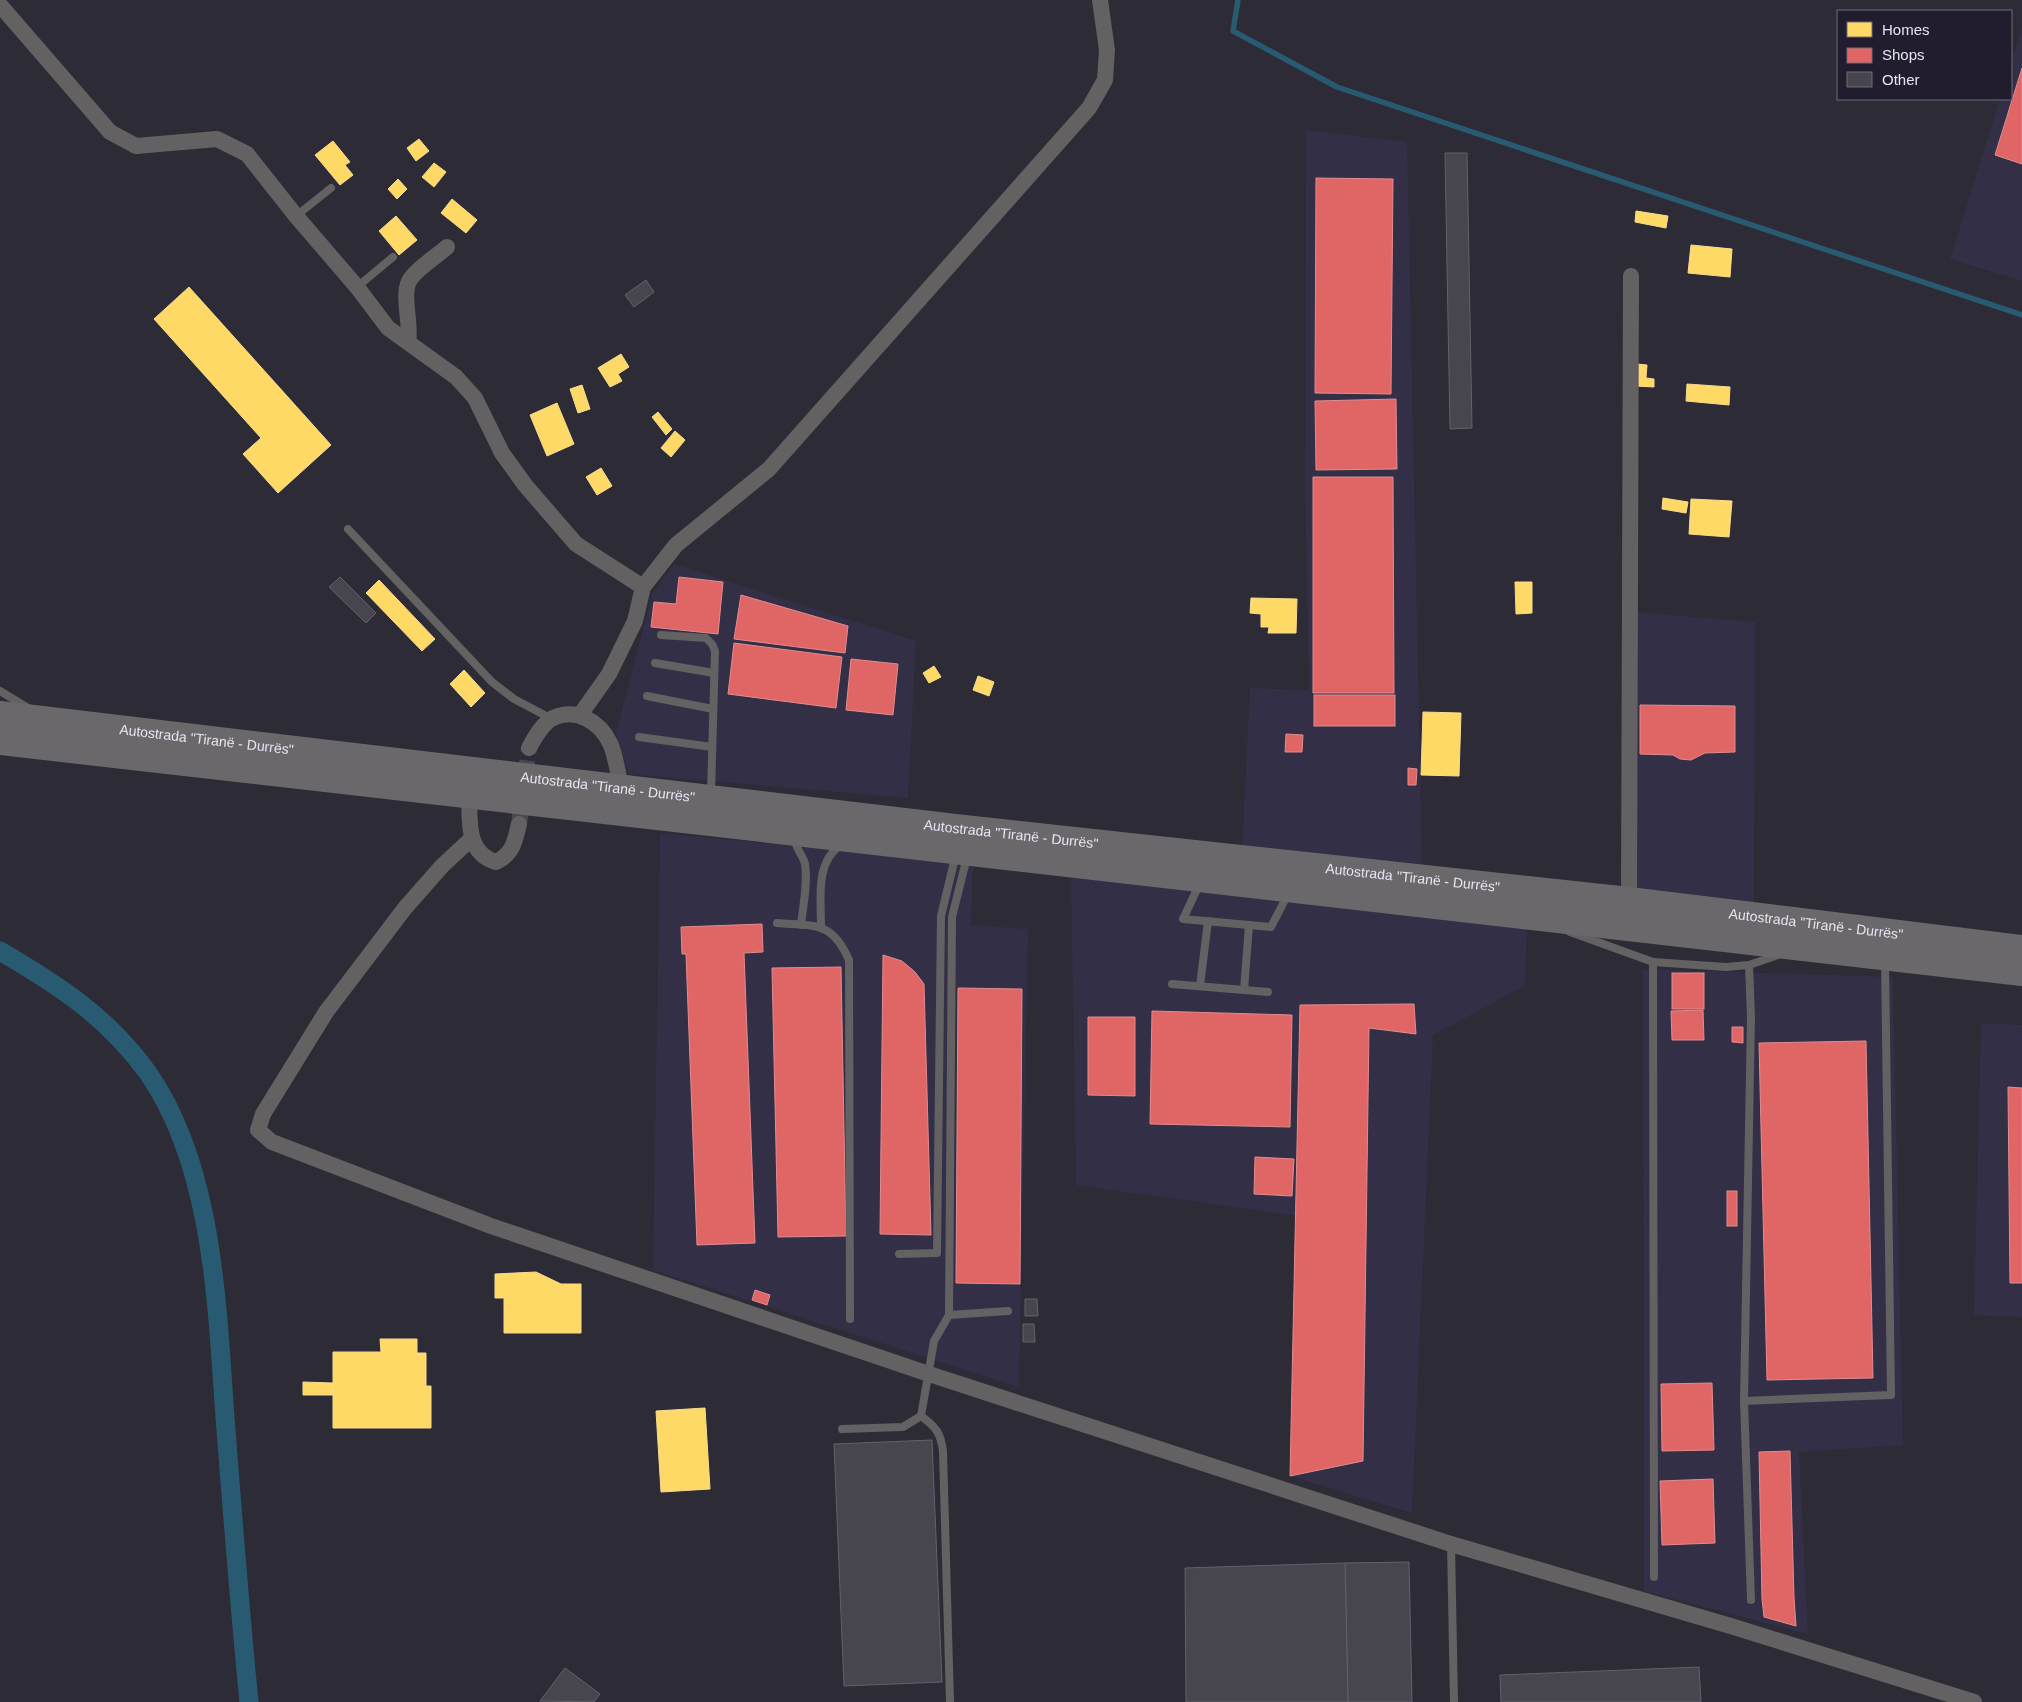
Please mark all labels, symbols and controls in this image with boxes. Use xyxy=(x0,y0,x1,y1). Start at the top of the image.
legend xyxy=(1837,10,2012,100)
text: Homes xyxy=(1882,21,1930,38)
text: Shops xyxy=(1882,46,1925,63)
text: Other xyxy=(1882,71,1920,88)
street label: Autostrada "Tiranë - Durrës" xyxy=(119,721,295,758)
street label: Autostrada "Tiranë - Durrës" xyxy=(520,769,696,805)
street label: Autostrada "Tiranë - Durrës" xyxy=(923,816,1099,851)
street label: Autostrada "Tiranë - Durrës" xyxy=(1325,860,1501,895)
street label: Autostrada "Tiranë - Durrës" xyxy=(1728,905,1904,942)

